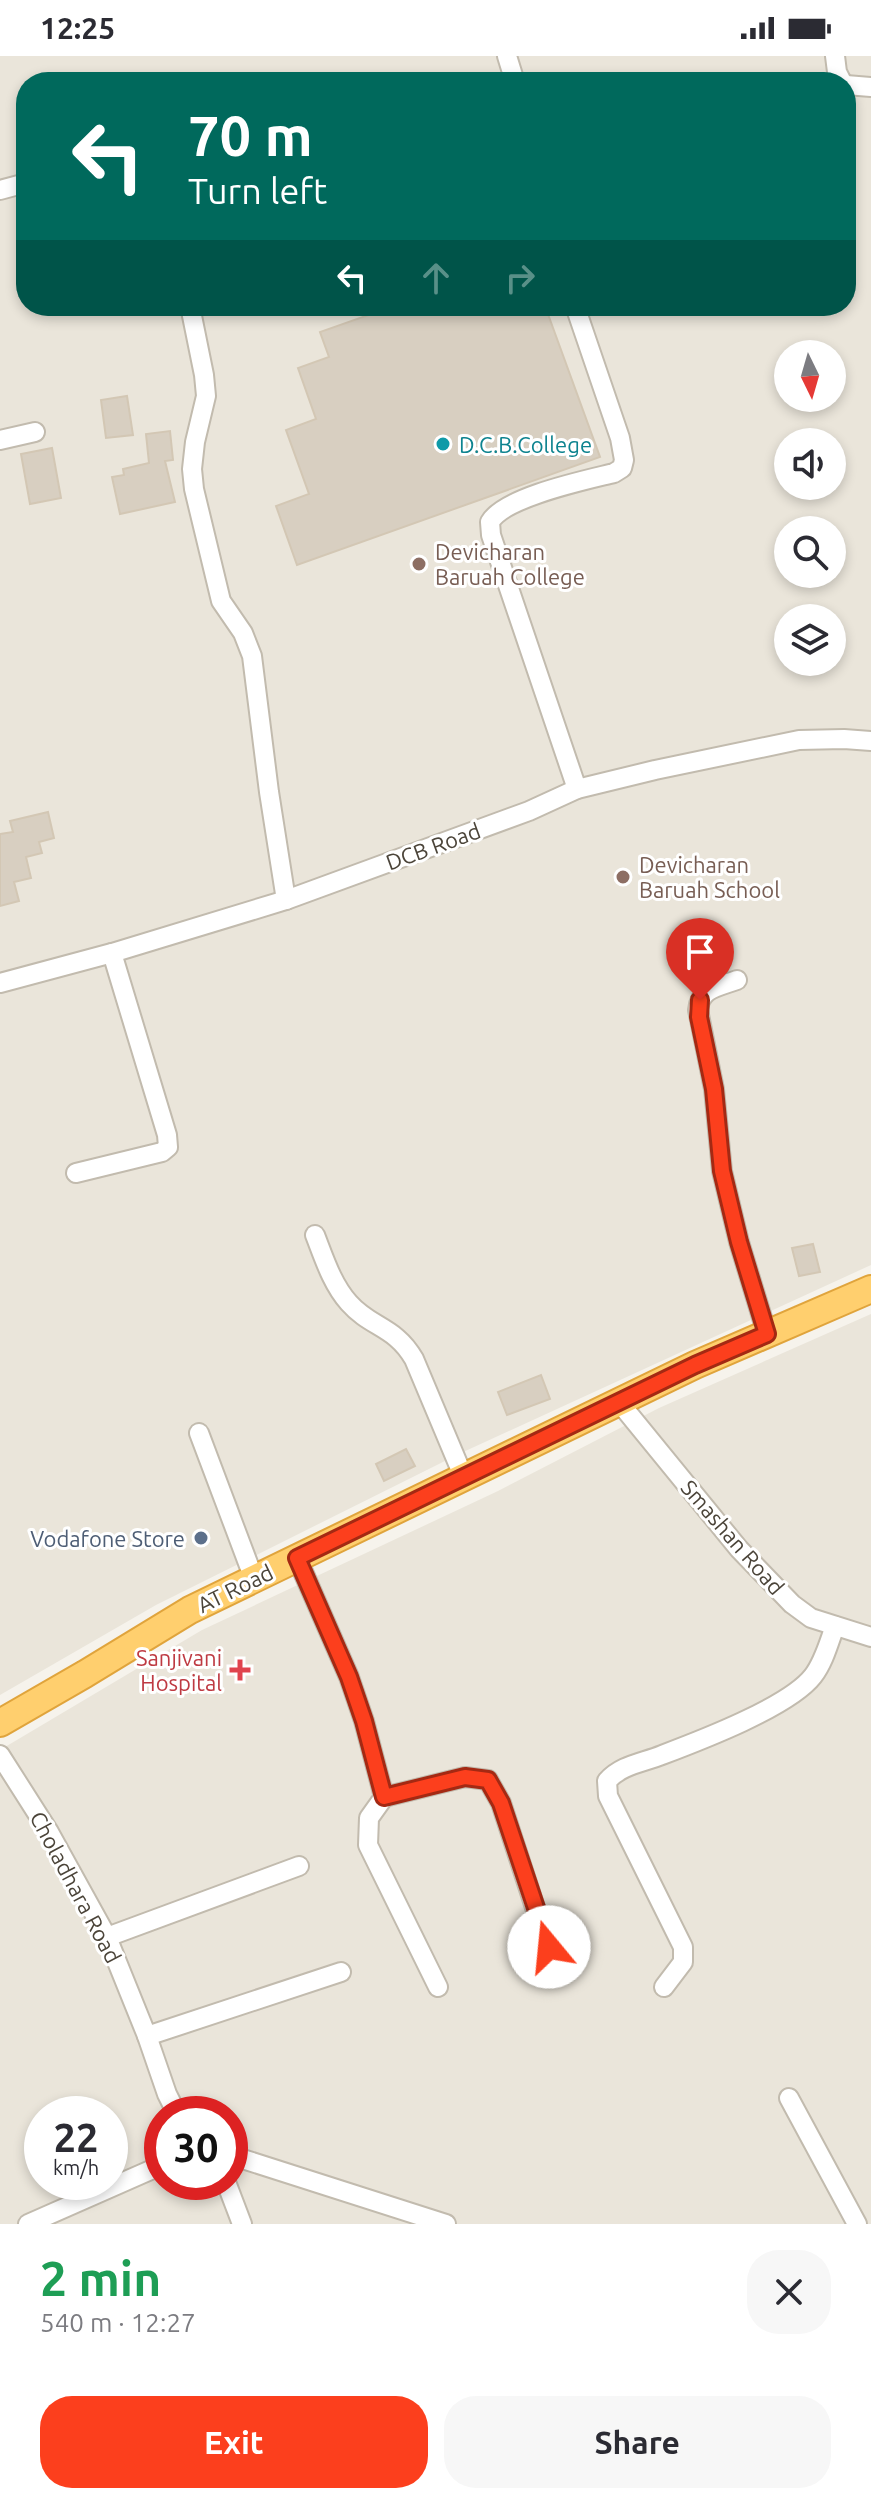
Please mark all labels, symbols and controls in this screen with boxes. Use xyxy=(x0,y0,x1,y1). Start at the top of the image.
text: 12:25 xyxy=(40,11,115,45)
icon: left xyxy=(56,104,160,208)
text: 70 m xyxy=(188,104,313,167)
text: Turn left xyxy=(188,170,327,211)
icon: left xyxy=(330,256,374,300)
icon: ahead xyxy=(414,256,458,300)
icon: right xyxy=(498,256,542,300)
north arrow xyxy=(774,340,846,412)
map controls xyxy=(774,340,846,676)
button: sound xyxy=(774,428,846,500)
place label: D.C.B.College xyxy=(459,432,592,457)
marker: D.C.B.College xyxy=(434,435,452,453)
button: search xyxy=(774,516,846,588)
place label: Devicharan Baruah College xyxy=(435,539,585,589)
marker: Devicharan Baruah College xyxy=(410,555,428,573)
button: layers xyxy=(774,604,846,676)
street label: DCB Road xyxy=(382,817,484,875)
place label: Devicharan Baruah School xyxy=(639,852,780,902)
marker: Devicharan Baruah School xyxy=(614,868,632,886)
pin xyxy=(666,918,734,1000)
icon: arrive xyxy=(678,930,722,974)
street label: Smashan Road xyxy=(676,1475,790,1599)
place label: Vodafone Store xyxy=(30,1526,185,1551)
marker: Vodafone Store xyxy=(192,1529,210,1547)
street label: AT Road xyxy=(193,1559,277,1617)
place label: Sanjivani Hospital xyxy=(136,1645,222,1695)
marker: Sanjivani Hospital xyxy=(229,1659,251,1681)
street label: Choladhara Road xyxy=(25,1807,127,1967)
position arrow xyxy=(507,1905,591,1989)
speed limit sign: 30 xyxy=(144,2096,248,2200)
text: 22 xyxy=(53,2115,99,2160)
text: km/h xyxy=(53,2156,99,2179)
button: close xyxy=(747,2250,831,2334)
text: 2 min xyxy=(40,2251,161,2305)
text: 540 m · 12:27 xyxy=(40,2308,196,2337)
button: Exit xyxy=(40,2396,428,2488)
button: Share xyxy=(444,2396,831,2488)

